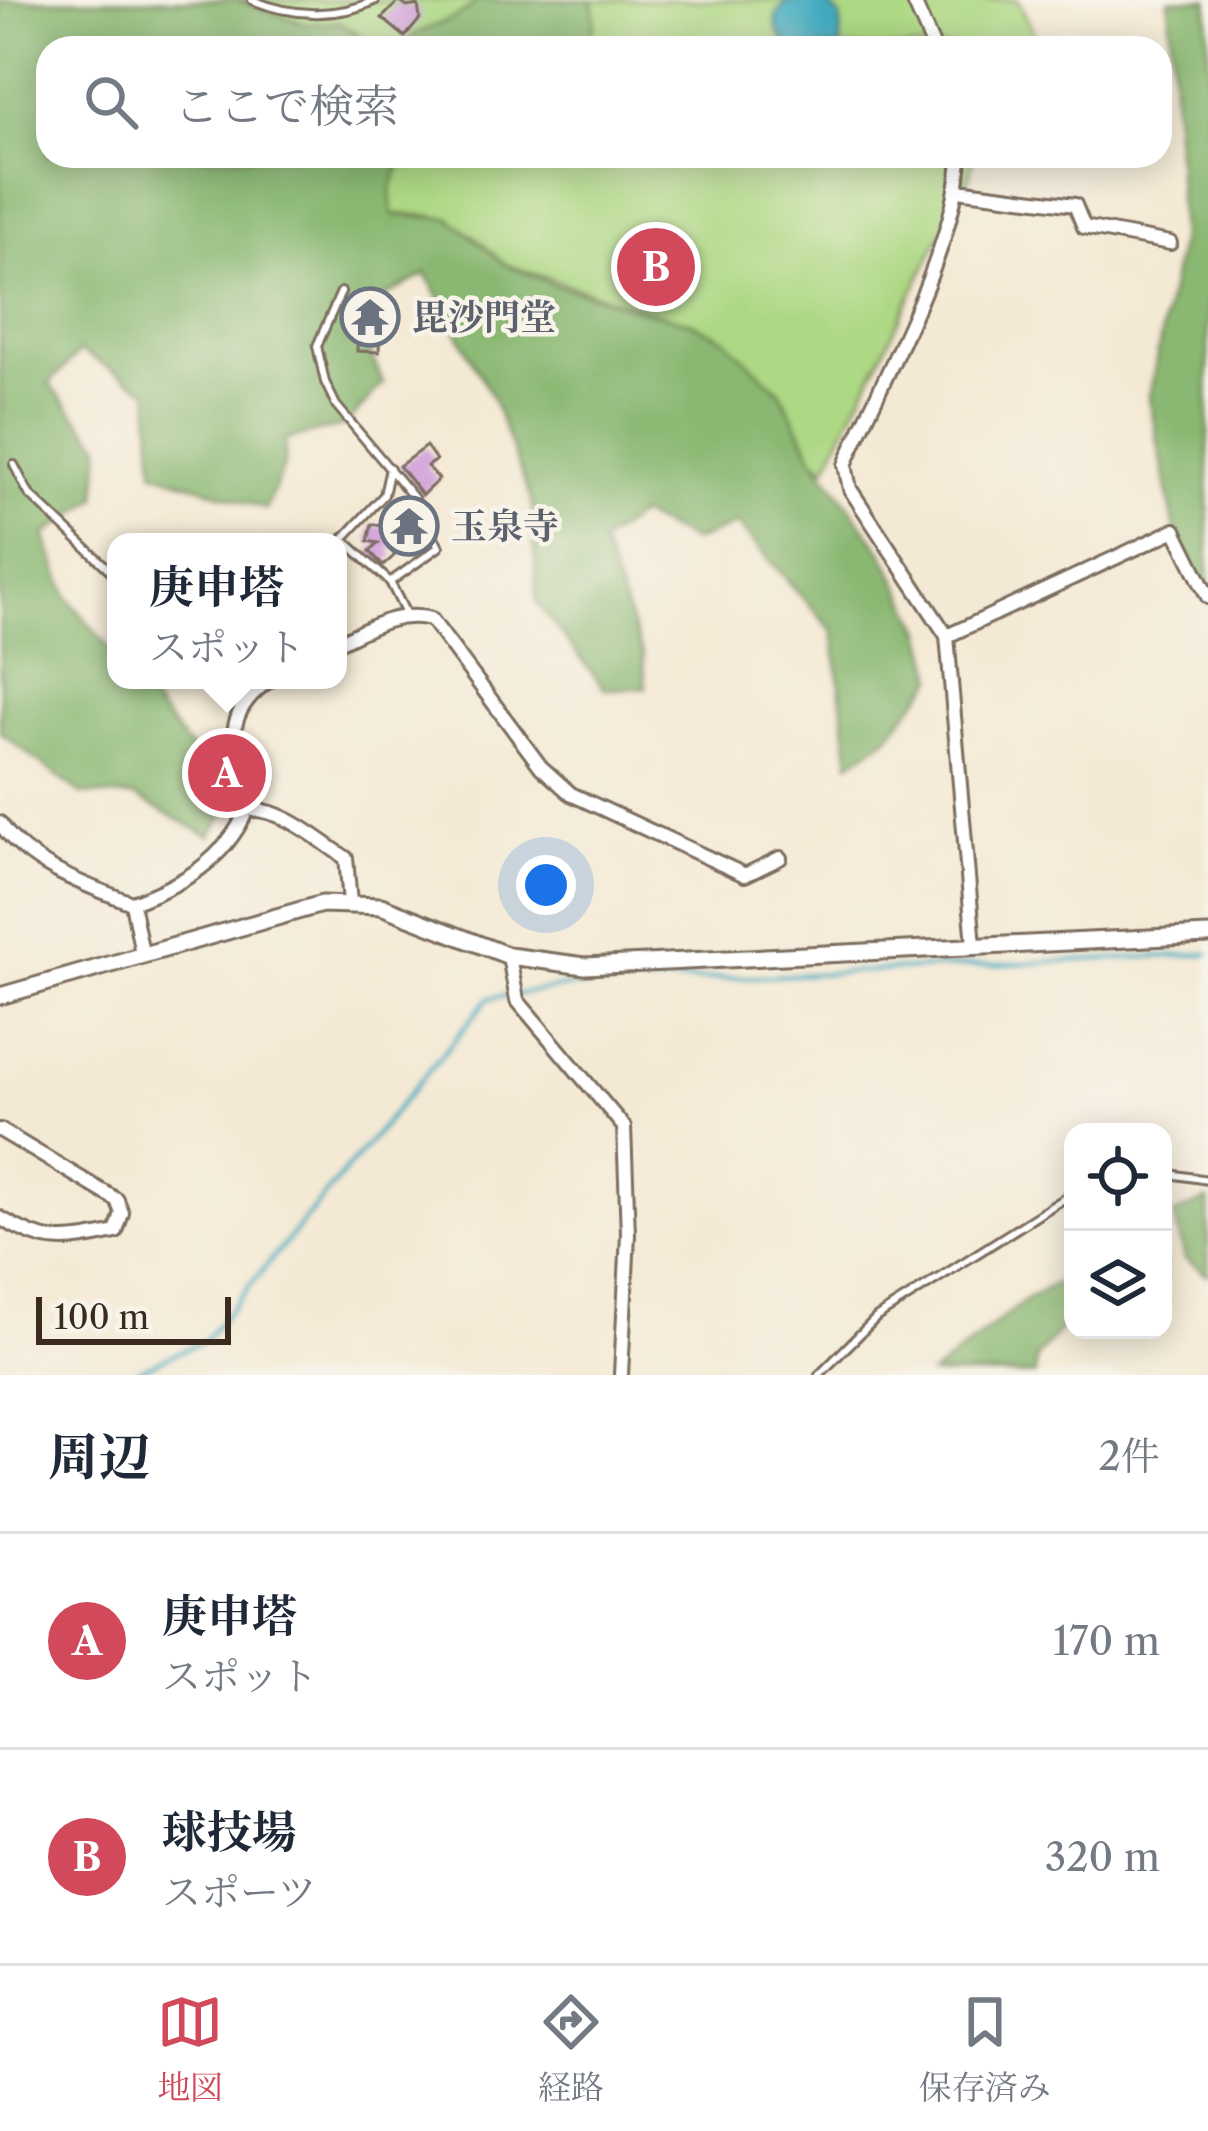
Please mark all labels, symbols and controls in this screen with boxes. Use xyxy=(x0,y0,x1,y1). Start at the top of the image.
search box xyxy=(36,36,1172,168)
icon: search xyxy=(78,69,144,135)
text: ここで検索 xyxy=(174,78,399,134)
pin: B xyxy=(617,222,695,312)
temple icon: 毘沙門堂 xyxy=(339,286,401,348)
place label: 毘沙門堂 xyxy=(412,295,556,339)
temple icon: 玉泉寺 xyxy=(378,495,440,557)
place label: 玉泉寺 xyxy=(451,504,559,548)
popup xyxy=(107,533,347,689)
text: 庚申塔 xyxy=(149,559,284,615)
text: スポット xyxy=(149,623,305,671)
pin: A xyxy=(188,728,266,818)
your location xyxy=(516,855,576,915)
map controls xyxy=(1064,1123,1172,1339)
button: locate xyxy=(1064,1123,1172,1231)
button: layers xyxy=(1064,1231,1172,1339)
scale bar xyxy=(36,1291,231,1344)
text: 100 m xyxy=(54,1297,149,1338)
text: 周辺 xyxy=(48,1426,150,1488)
text: 2件 xyxy=(1099,1432,1160,1480)
text: 庚申塔 xyxy=(162,1588,297,1644)
text: A xyxy=(72,1617,102,1665)
text: 170 m xyxy=(1053,1617,1160,1665)
text: スポット xyxy=(162,1652,318,1700)
text: 球技場 xyxy=(162,1804,297,1860)
text: B xyxy=(73,1833,102,1881)
text: 320 m xyxy=(1045,1833,1160,1881)
text: スポーツ xyxy=(162,1868,316,1916)
tab: 地図 xyxy=(157,1989,223,2108)
tab: 経路 xyxy=(538,1989,604,2108)
tab: 保存済み xyxy=(919,1989,1051,2108)

